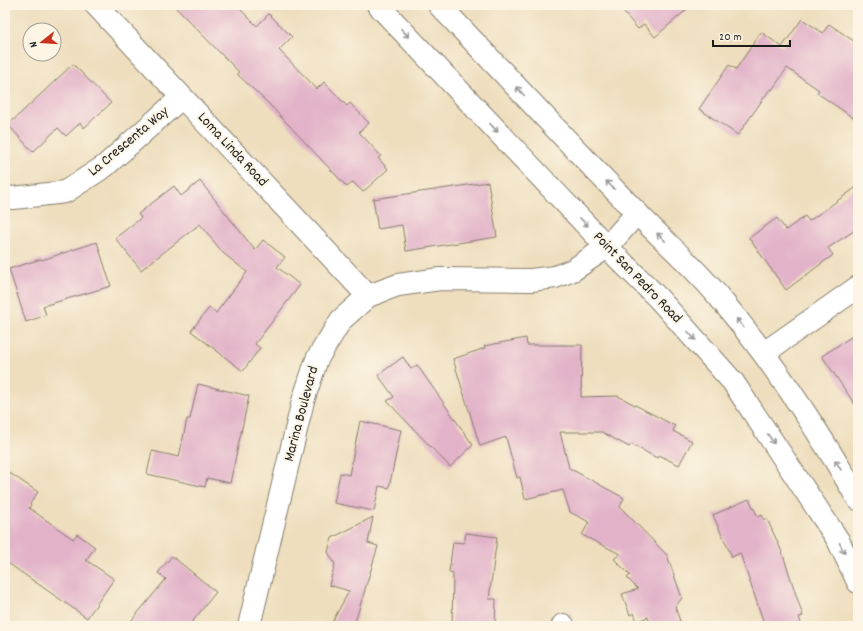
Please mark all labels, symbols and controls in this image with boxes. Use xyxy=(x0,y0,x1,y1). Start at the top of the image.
north arrow xyxy=(22,22,62,62)
scale bar xyxy=(713,22,790,48)
one-way arrow xyxy=(400,28,409,38)
text: 20 m xyxy=(719,29,742,46)
text: N xyxy=(26,39,43,49)
one-way arrow xyxy=(516,86,525,96)
street label: La Crescenta Way xyxy=(84,101,175,182)
street label: Loma Linda Road xyxy=(192,108,272,192)
one-way arrow xyxy=(489,123,499,133)
one-way arrow xyxy=(605,180,615,190)
one-way arrow xyxy=(579,217,588,227)
street label: Point San Pedro Road xyxy=(587,227,687,329)
one-way arrow xyxy=(656,232,666,242)
one-way arrow xyxy=(735,317,744,328)
one-way arrow xyxy=(687,331,697,341)
street label: Marina Boulevard xyxy=(279,364,325,464)
one-way arrow xyxy=(767,433,775,444)
one-way arrow xyxy=(834,460,842,471)
one-way arrow xyxy=(839,541,846,553)

